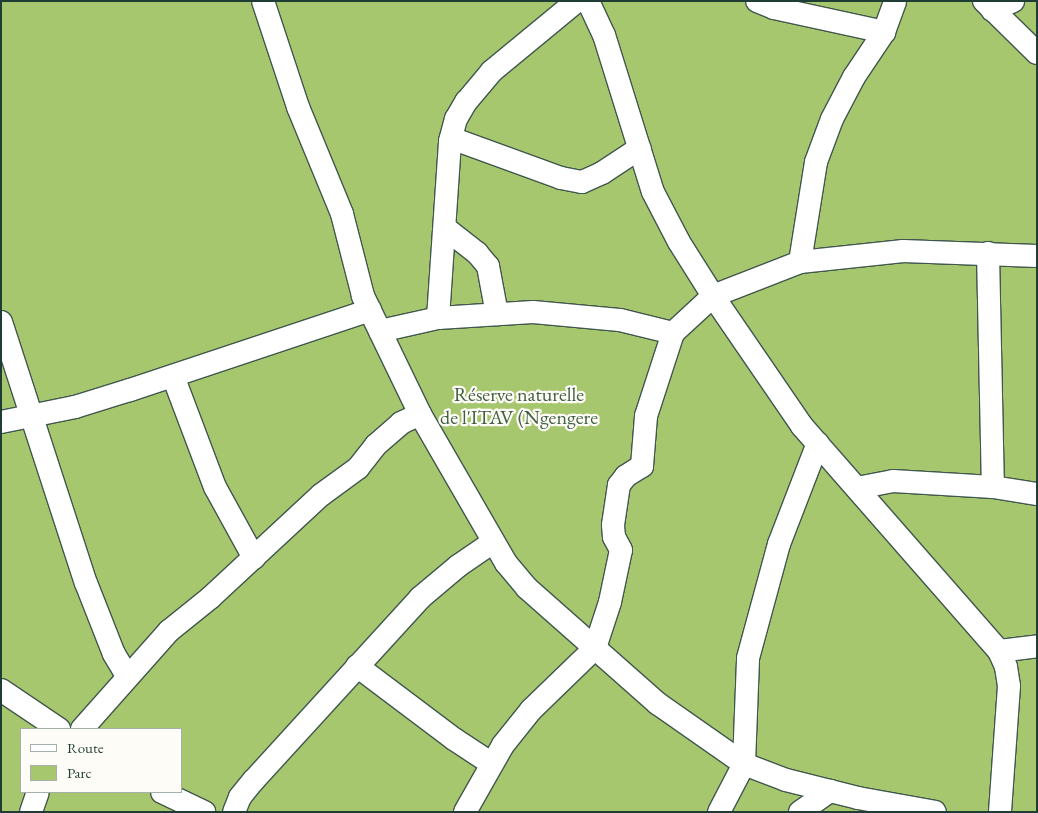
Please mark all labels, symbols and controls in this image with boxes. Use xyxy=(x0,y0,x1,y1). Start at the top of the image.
park label: Réserve naturelle de l'ITAV (Ngengere xyxy=(440,383,598,430)
legend xyxy=(20,728,182,793)
text: Route xyxy=(67,738,104,757)
text: Parc xyxy=(67,763,92,782)

